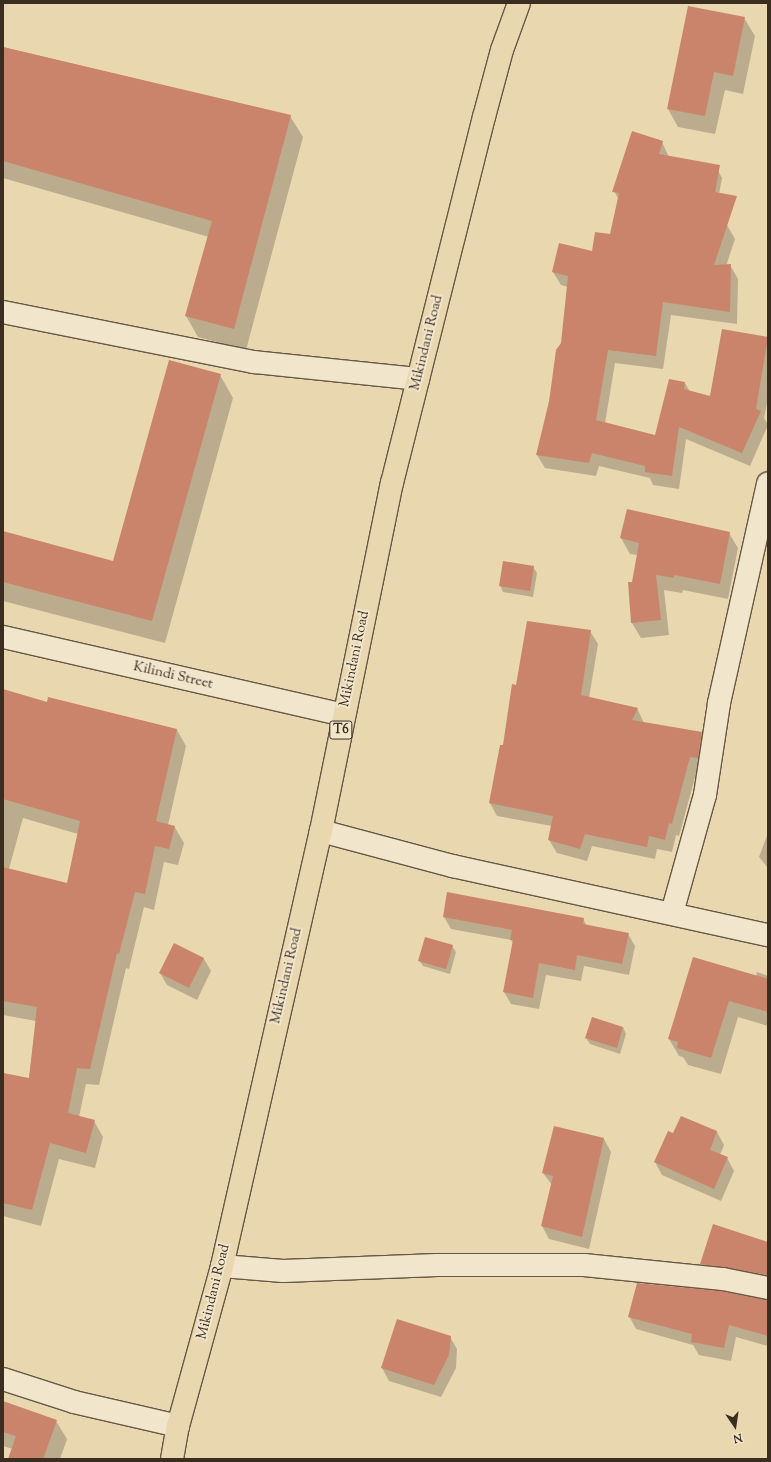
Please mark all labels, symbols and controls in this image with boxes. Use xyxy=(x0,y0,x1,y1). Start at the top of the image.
street label: Mikindani Road xyxy=(407,294,447,392)
street label: Mikindani Road xyxy=(337,609,373,709)
street label: Kilindi Street xyxy=(132,659,214,693)
road number: T6 xyxy=(329,719,353,741)
street label: Mikindani Road xyxy=(268,927,306,1025)
street label: Mikindani Road xyxy=(194,1243,234,1341)
north arrow xyxy=(715,1406,755,1446)
text: N xyxy=(732,1429,744,1446)

